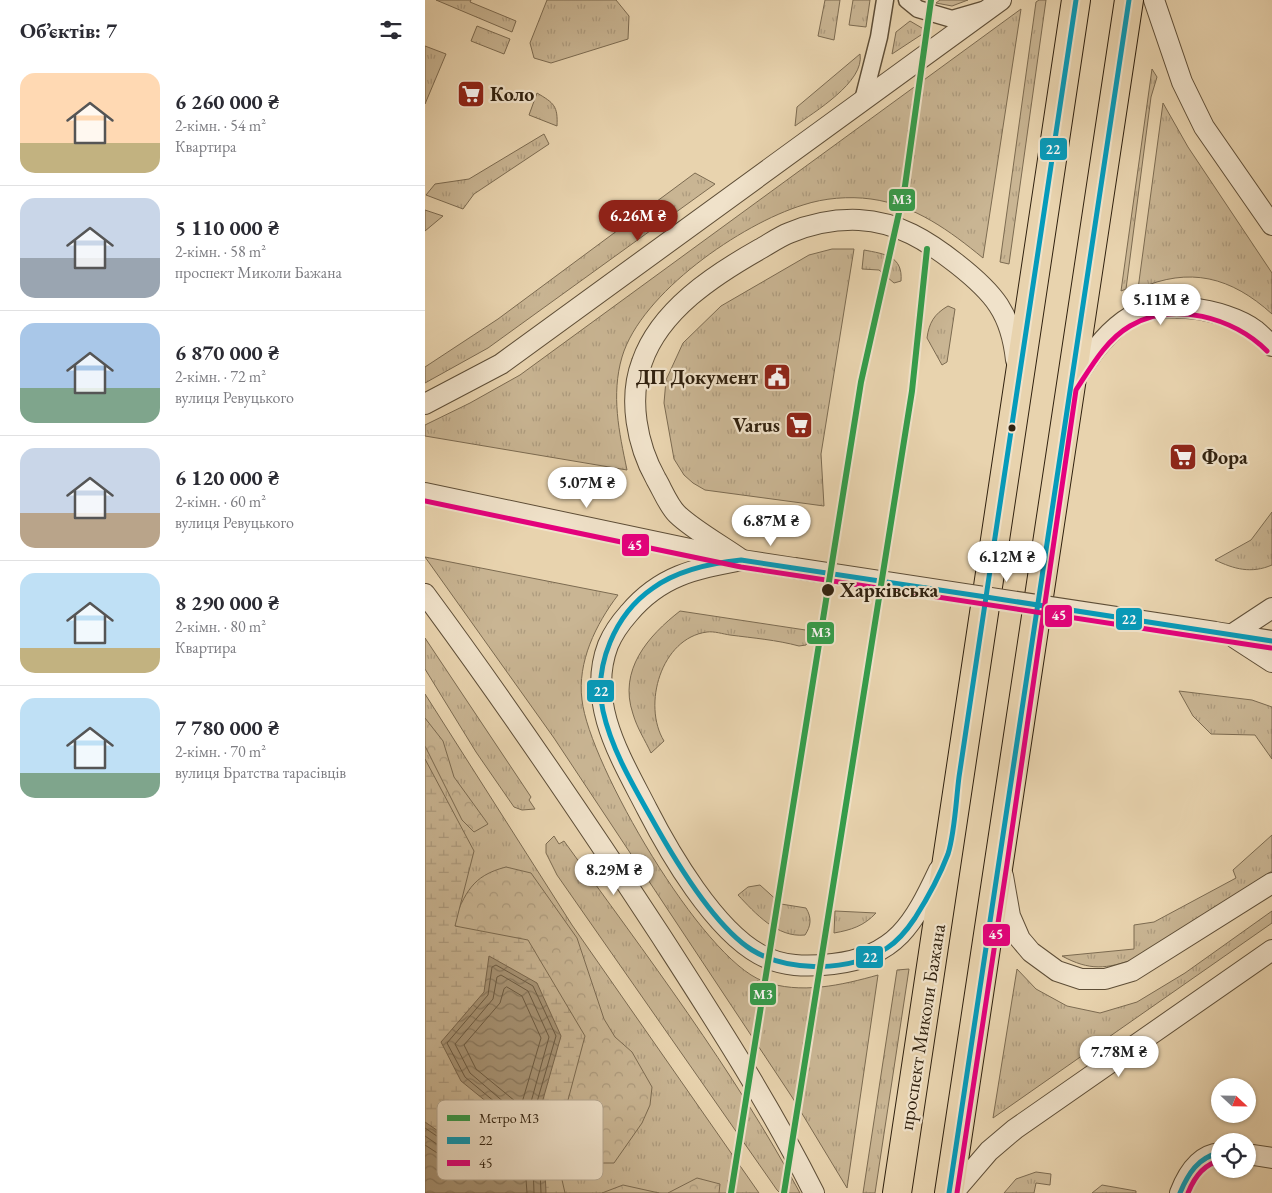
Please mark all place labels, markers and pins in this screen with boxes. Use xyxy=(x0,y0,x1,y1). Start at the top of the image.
supermarket icon: Коло xyxy=(456,79,486,109)
place label: Коло xyxy=(490,81,534,107)
pin: 6.26M ₴ xyxy=(592,200,684,242)
pin: 5.11M ₴ xyxy=(1115,284,1207,326)
public building icon: ДП Документ xyxy=(762,362,792,392)
place label: ДП Документ xyxy=(636,364,758,390)
supermarket icon: Varus xyxy=(784,410,814,440)
place label: Varus xyxy=(733,412,780,438)
unlabelled marker xyxy=(1007,423,1017,433)
supermarket icon: Фора xyxy=(1168,442,1198,472)
place label: Фора xyxy=(1202,444,1248,470)
pin: 5.07M ₴ xyxy=(541,466,633,509)
pin: 6.87M ₴ xyxy=(725,504,817,547)
pin: 6.12M ₴ xyxy=(961,540,1053,583)
place label: Харківська xyxy=(839,577,938,603)
marker: Харківська xyxy=(820,582,836,598)
pin: 8.29M ₴ xyxy=(568,854,660,896)
pin: 7.78M ₴ xyxy=(1073,1036,1165,1078)

